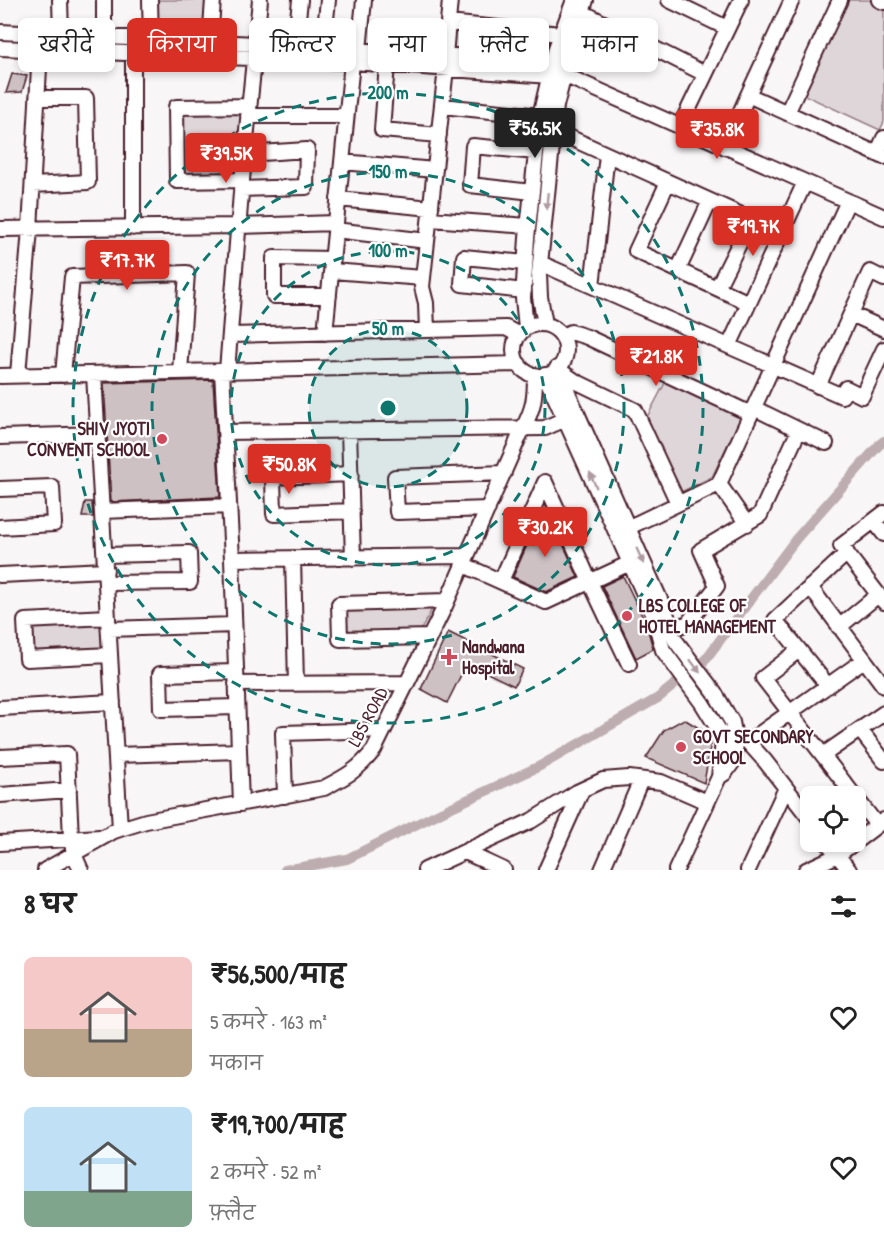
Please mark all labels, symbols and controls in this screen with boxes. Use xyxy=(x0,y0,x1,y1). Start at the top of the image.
chip: खरीदें xyxy=(18,18,115,72)
chip: किराया xyxy=(127,18,237,72)
chip: फ़िल्टर xyxy=(249,18,356,72)
chip: नया xyxy=(368,18,447,72)
chip: फ़्लैट xyxy=(459,18,549,72)
chip: मकान xyxy=(561,18,658,72)
text: 200 m xyxy=(368,80,408,105)
pin: ₹56.5K xyxy=(486,108,584,159)
pin: ₹35.8K xyxy=(668,109,766,160)
text: ₹56.5K xyxy=(508,114,562,141)
text: ₹35.8K xyxy=(690,115,744,142)
pin: ₹39.5K xyxy=(177,133,275,184)
text: ₹39.5K xyxy=(199,139,253,166)
text: 150 m xyxy=(369,159,407,184)
one-way arrow xyxy=(542,191,552,210)
pin: ₹19.7K xyxy=(704,206,802,257)
text: ₹19.7K xyxy=(727,212,779,239)
text: 100 m xyxy=(368,238,408,263)
pin: ₹17.7K xyxy=(78,240,176,291)
text: ₹17.7K xyxy=(99,246,155,273)
text: 50 m xyxy=(372,316,404,341)
pin: ₹21.8K xyxy=(607,336,705,387)
text: ₹21.8K xyxy=(629,342,683,369)
centre of rings xyxy=(378,398,398,418)
place label: SHIV JYOTI CONVENT SCHOOL xyxy=(27,416,150,462)
marker: SHIV JYOTI CONVENT SCHOOL xyxy=(155,432,169,446)
pin: ₹50.8K xyxy=(240,444,338,495)
text: ₹50.8K xyxy=(262,450,316,477)
one-way arrow xyxy=(588,472,597,489)
pin: ₹30.2K xyxy=(496,507,594,558)
text: ₹30.2K xyxy=(517,513,573,540)
one-way arrow xyxy=(636,548,645,565)
place label: LBS COLLEGE OF HOTEL MANAGEMENT xyxy=(639,593,776,639)
marker: LBS COLLEGE OF HOTEL MANAGEMENT xyxy=(620,609,634,623)
place label: Nandwana Hospital xyxy=(462,634,525,681)
marker: Nandwana Hospital xyxy=(440,648,458,666)
one-way arrow xyxy=(689,658,701,674)
street label: LBS ROAD xyxy=(342,682,394,751)
place label: GOVT SECONDARY SCHOOL xyxy=(693,724,814,770)
marker: GOVT SECONDARY SCHOOL xyxy=(674,740,688,754)
map controls xyxy=(800,786,866,852)
button: locate xyxy=(800,786,866,852)
text: 8 घर xyxy=(24,886,76,921)
icon: filters xyxy=(827,890,860,923)
text: ₹56,500/माह xyxy=(210,956,345,991)
icon: home xyxy=(72,981,144,1053)
icon: heart xyxy=(827,1001,860,1034)
text: 5 कमरे · 163 m² xyxy=(210,1008,327,1035)
text: मकान xyxy=(210,1049,263,1076)
text: ₹19,700/माह xyxy=(210,1106,345,1141)
icon: home xyxy=(72,1131,144,1203)
icon: heart xyxy=(827,1151,860,1184)
text: 2 कमरे · 52 m² xyxy=(210,1158,321,1185)
text: फ़्लैट xyxy=(210,1199,256,1226)

